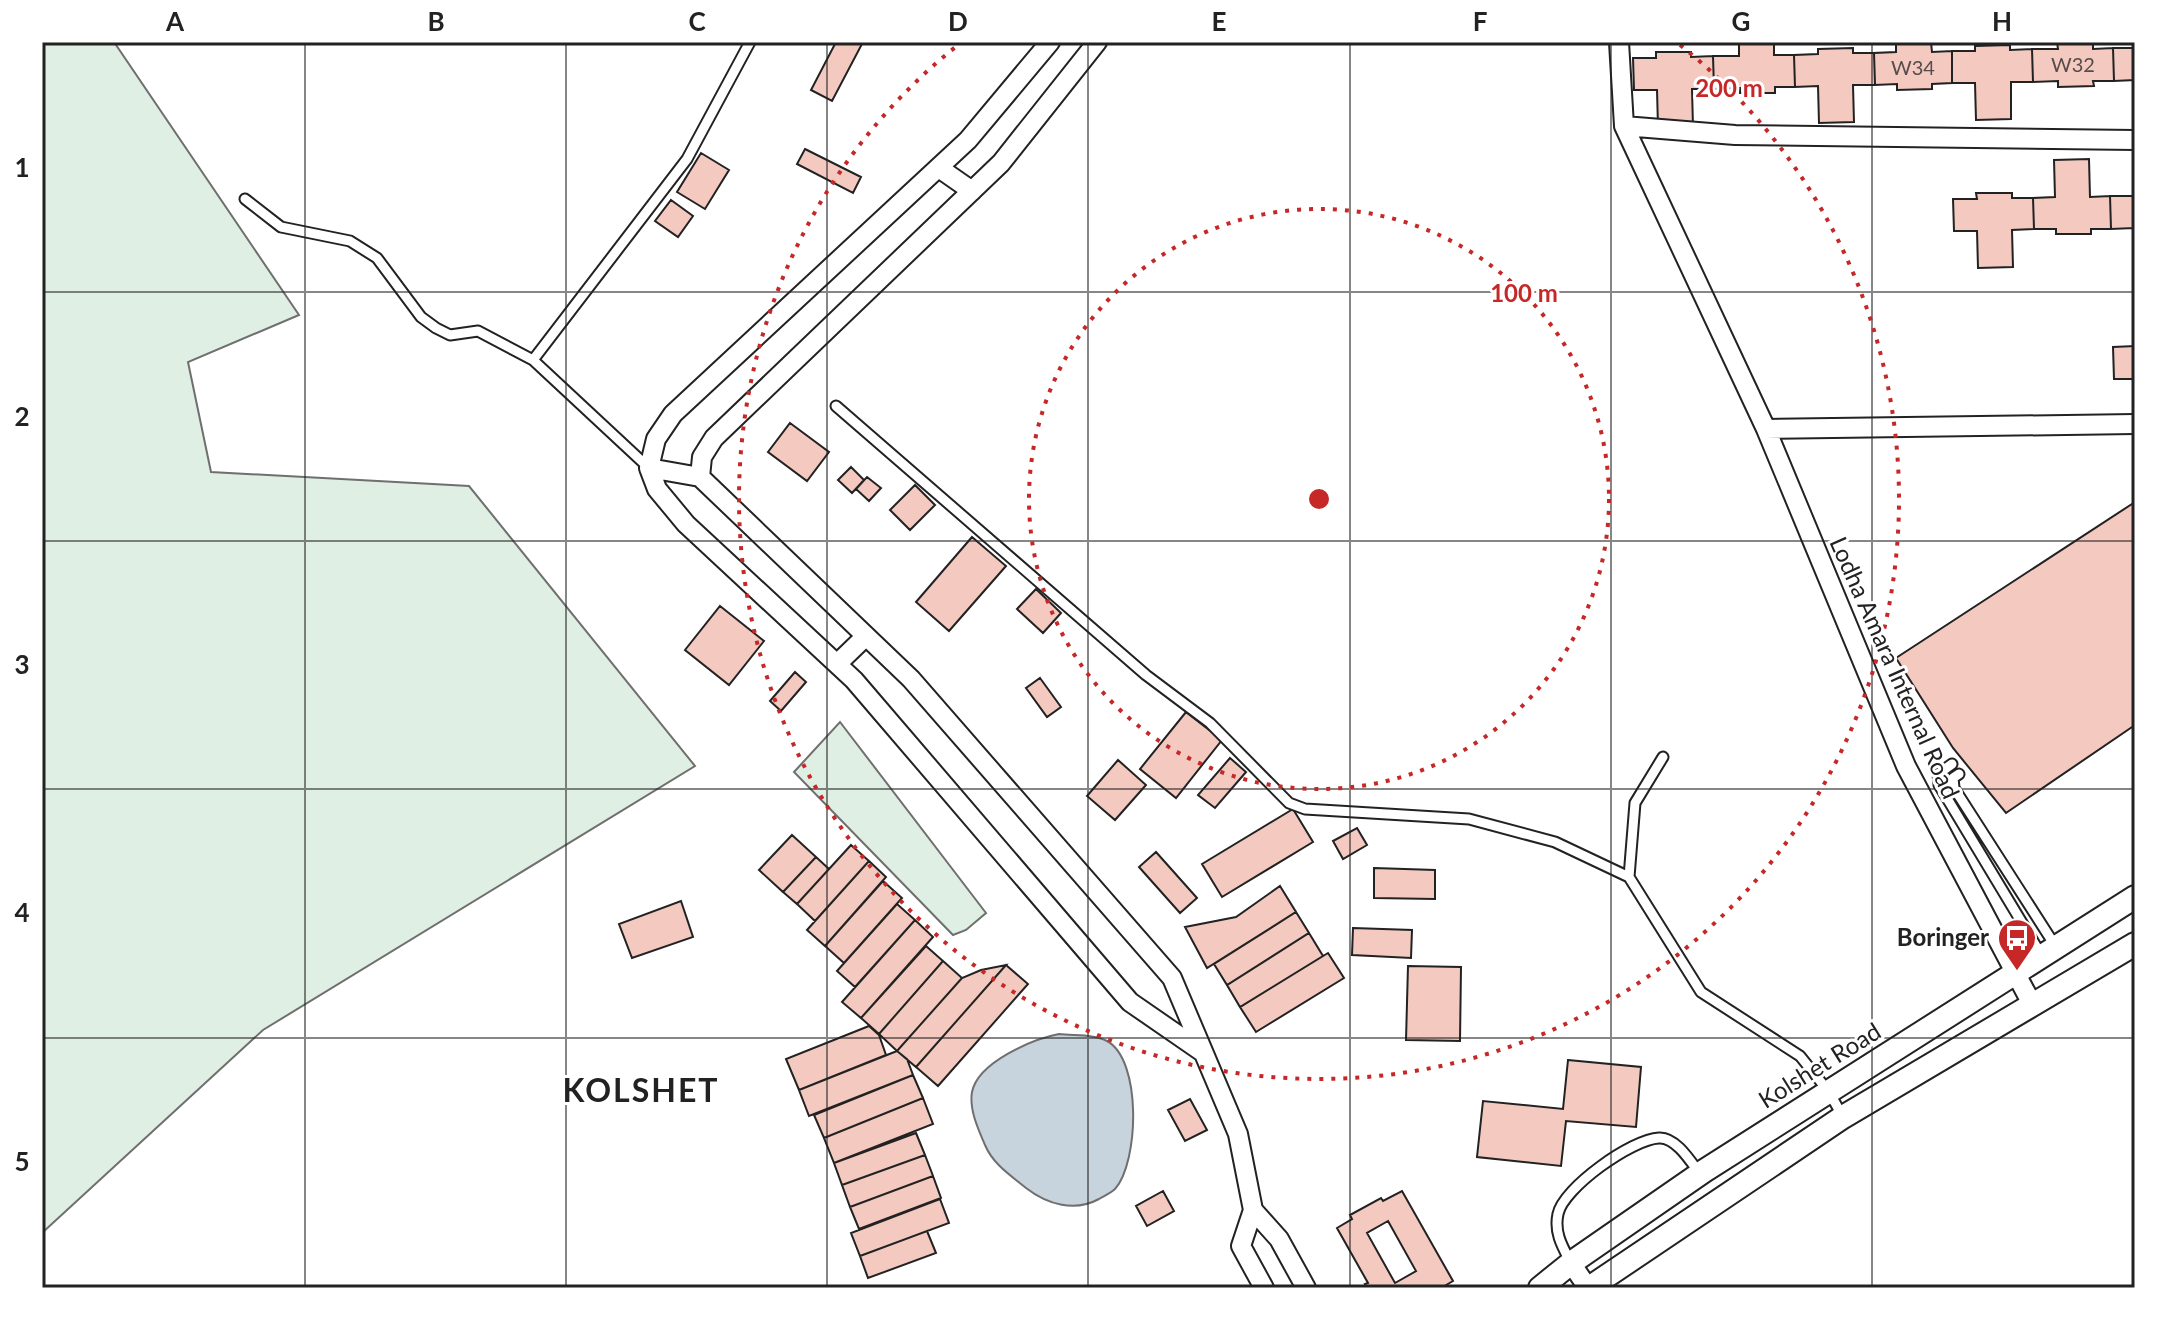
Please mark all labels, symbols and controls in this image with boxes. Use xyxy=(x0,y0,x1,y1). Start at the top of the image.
text: A xyxy=(165,5,185,37)
text: B xyxy=(427,5,445,37)
text: C xyxy=(688,5,706,37)
text: D xyxy=(948,5,968,37)
text: E xyxy=(1212,5,1226,37)
text: F xyxy=(1473,5,1487,37)
text: G xyxy=(1732,5,1750,37)
text: H xyxy=(1992,5,2012,37)
house number: W32 xyxy=(2051,52,2095,76)
house number: W34 xyxy=(1891,55,1935,79)
text: 200 m xyxy=(1695,73,1763,102)
text: 1 xyxy=(14,151,30,183)
text: 100 m xyxy=(1490,278,1558,307)
text: 2 xyxy=(14,400,30,432)
centre of rings xyxy=(1305,485,1333,513)
street label: Lodha Amara Internal Road xyxy=(1824,532,1966,803)
text: 3 xyxy=(14,648,30,680)
text: 4 xyxy=(14,896,30,928)
bus stop icon: Boringer xyxy=(1996,917,2038,972)
place label: Boringer xyxy=(1897,922,1989,951)
street label: Kolshet Road xyxy=(1753,1016,1886,1114)
district label: KOLSHET xyxy=(562,1070,720,1109)
text: 5 xyxy=(14,1145,30,1177)

